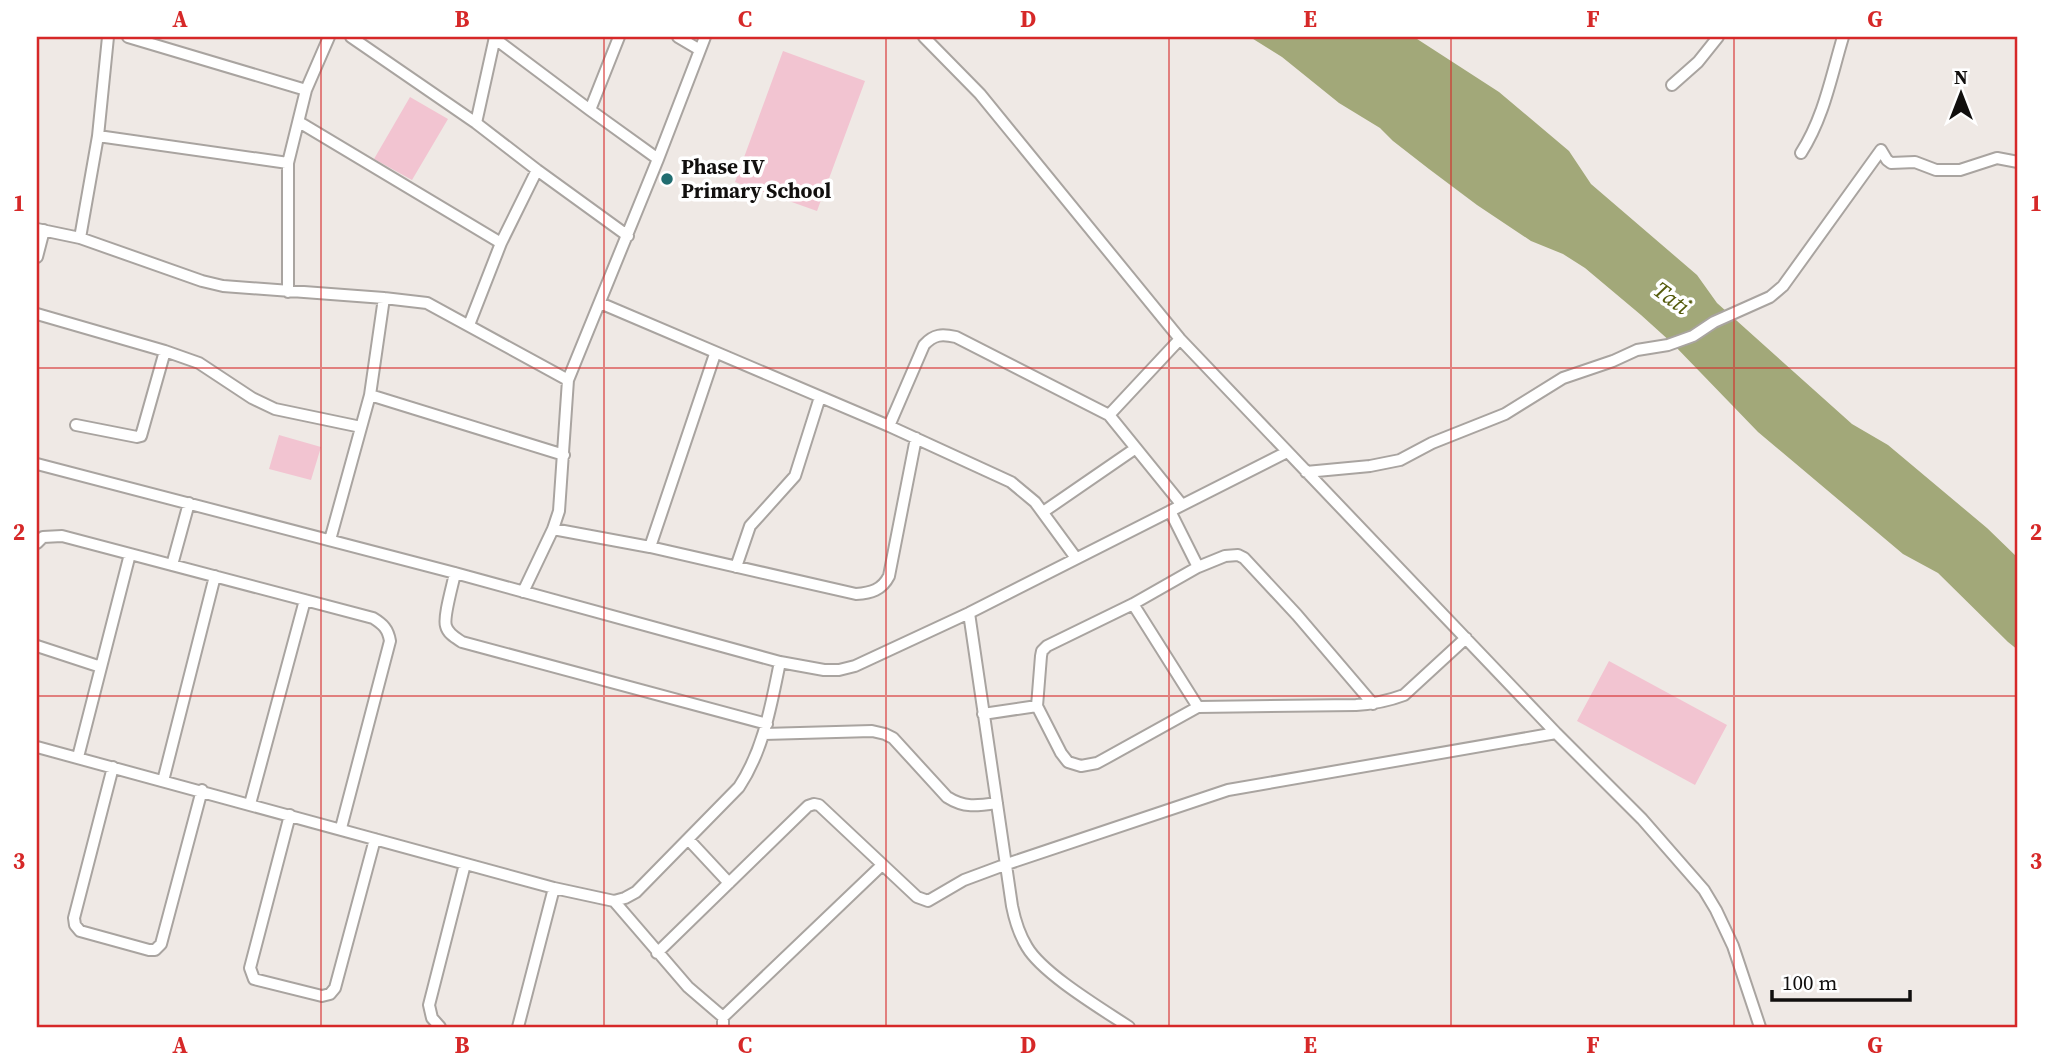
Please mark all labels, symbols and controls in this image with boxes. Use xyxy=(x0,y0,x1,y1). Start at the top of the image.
text: A xyxy=(172,3,188,35)
text: B xyxy=(455,3,470,35)
text: C xyxy=(738,3,752,35)
text: D xyxy=(1020,3,1036,35)
text: E xyxy=(1303,3,1317,35)
text: F xyxy=(1586,3,1600,35)
text: G xyxy=(1867,3,1883,35)
north arrow xyxy=(1926,60,1996,130)
text: N xyxy=(1954,64,1968,90)
place label: Phase IV Primary School xyxy=(681,152,831,205)
marker: Phase IV Primary School xyxy=(659,171,675,187)
text: 1 xyxy=(13,187,25,219)
text: 1 xyxy=(2030,187,2042,219)
water label: Tati xyxy=(1647,274,1697,322)
text: 2 xyxy=(13,516,25,548)
text: 2 xyxy=(2030,516,2042,548)
text: 3 xyxy=(13,845,25,877)
text: 3 xyxy=(2030,845,2042,877)
scale bar xyxy=(1772,959,1910,1003)
text: 100 m xyxy=(1782,968,1837,997)
text: A xyxy=(172,1029,188,1061)
text: B xyxy=(455,1029,470,1061)
text: C xyxy=(738,1029,752,1061)
text: D xyxy=(1020,1029,1036,1061)
text: E xyxy=(1303,1029,1317,1061)
text: F xyxy=(1586,1029,1600,1061)
text: G xyxy=(1867,1029,1883,1061)

